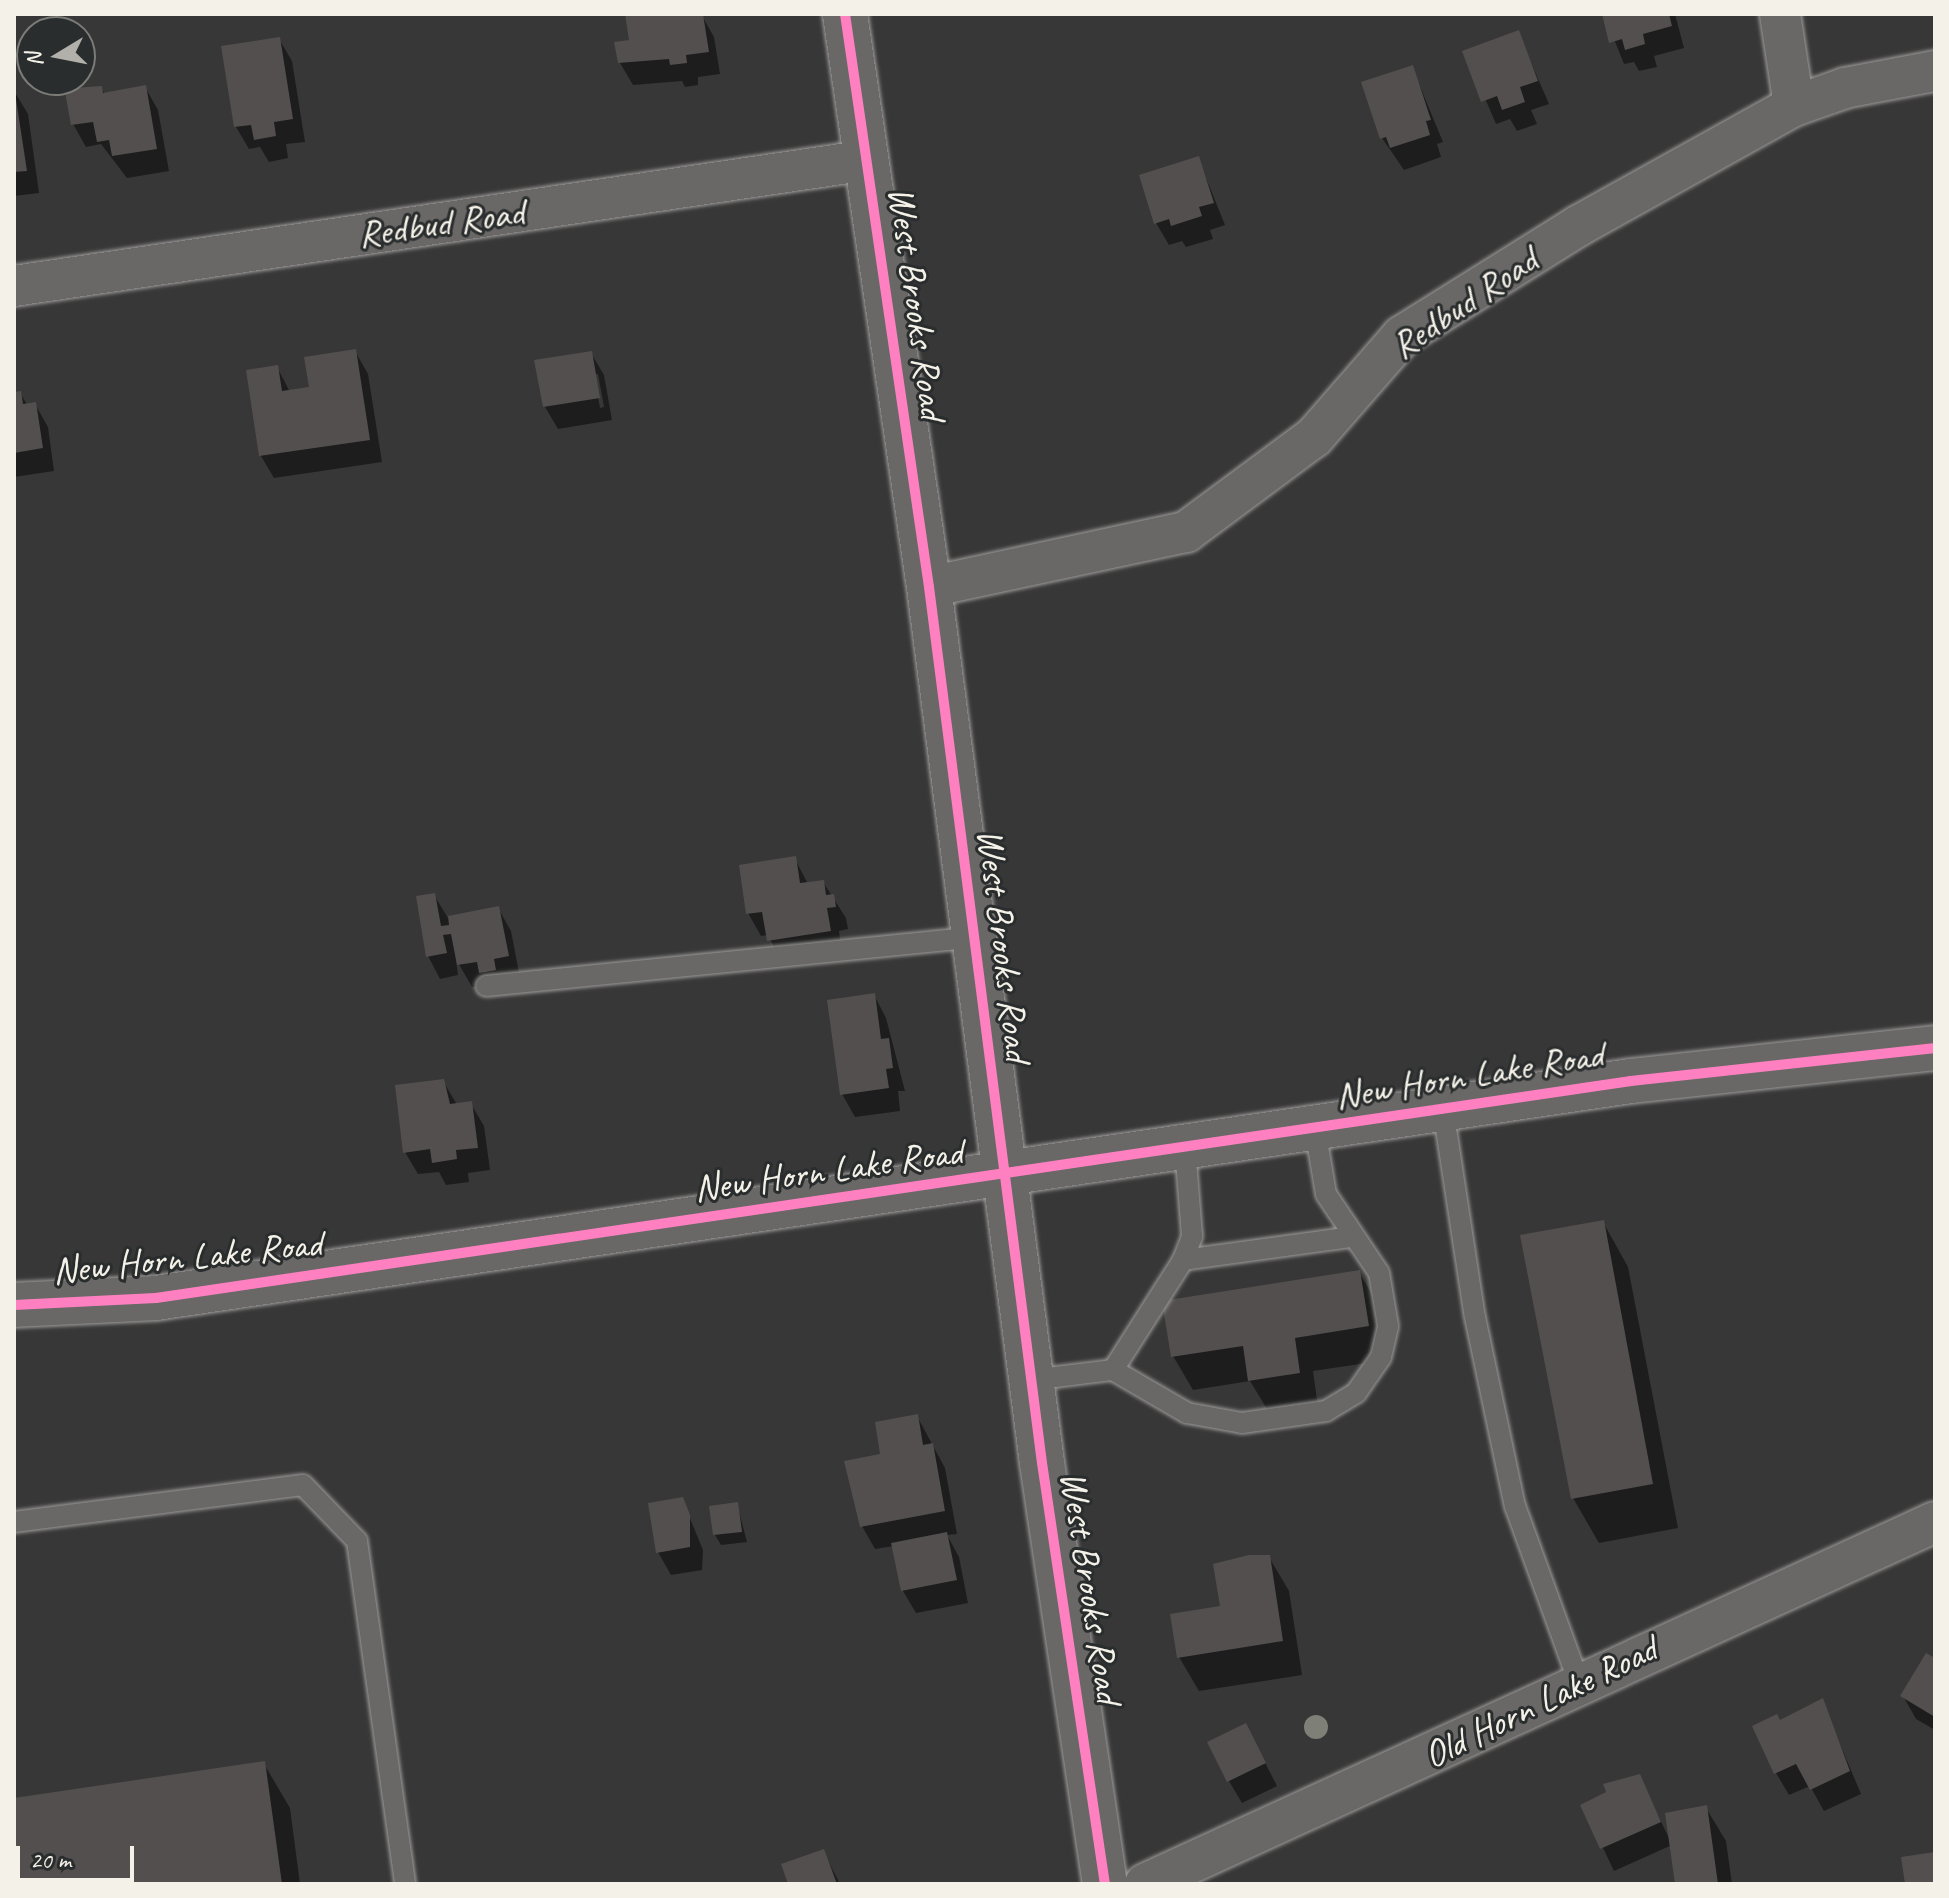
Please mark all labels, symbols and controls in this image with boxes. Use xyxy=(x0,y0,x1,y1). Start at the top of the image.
north arrow xyxy=(16,16,96,96)
text: N xyxy=(19,51,49,69)
street label: West Brooks Road xyxy=(878,184,956,422)
street label: Redbud Road xyxy=(356,189,526,257)
street label: Redbud Road xyxy=(1383,238,1545,368)
street label: West Brooks Road xyxy=(967,826,1041,1064)
street label: New Horn Lake Road xyxy=(1332,1031,1606,1119)
street label: New Horn Lake Road xyxy=(691,1129,965,1211)
street label: New Horn Lake Road xyxy=(50,1220,324,1294)
street label: West Brooks Road xyxy=(1050,1468,1132,1706)
street label: Old Horn Lake Road xyxy=(1415,1625,1665,1779)
scale bar xyxy=(20,1830,138,1880)
text: 20 m xyxy=(30,1845,71,1875)

